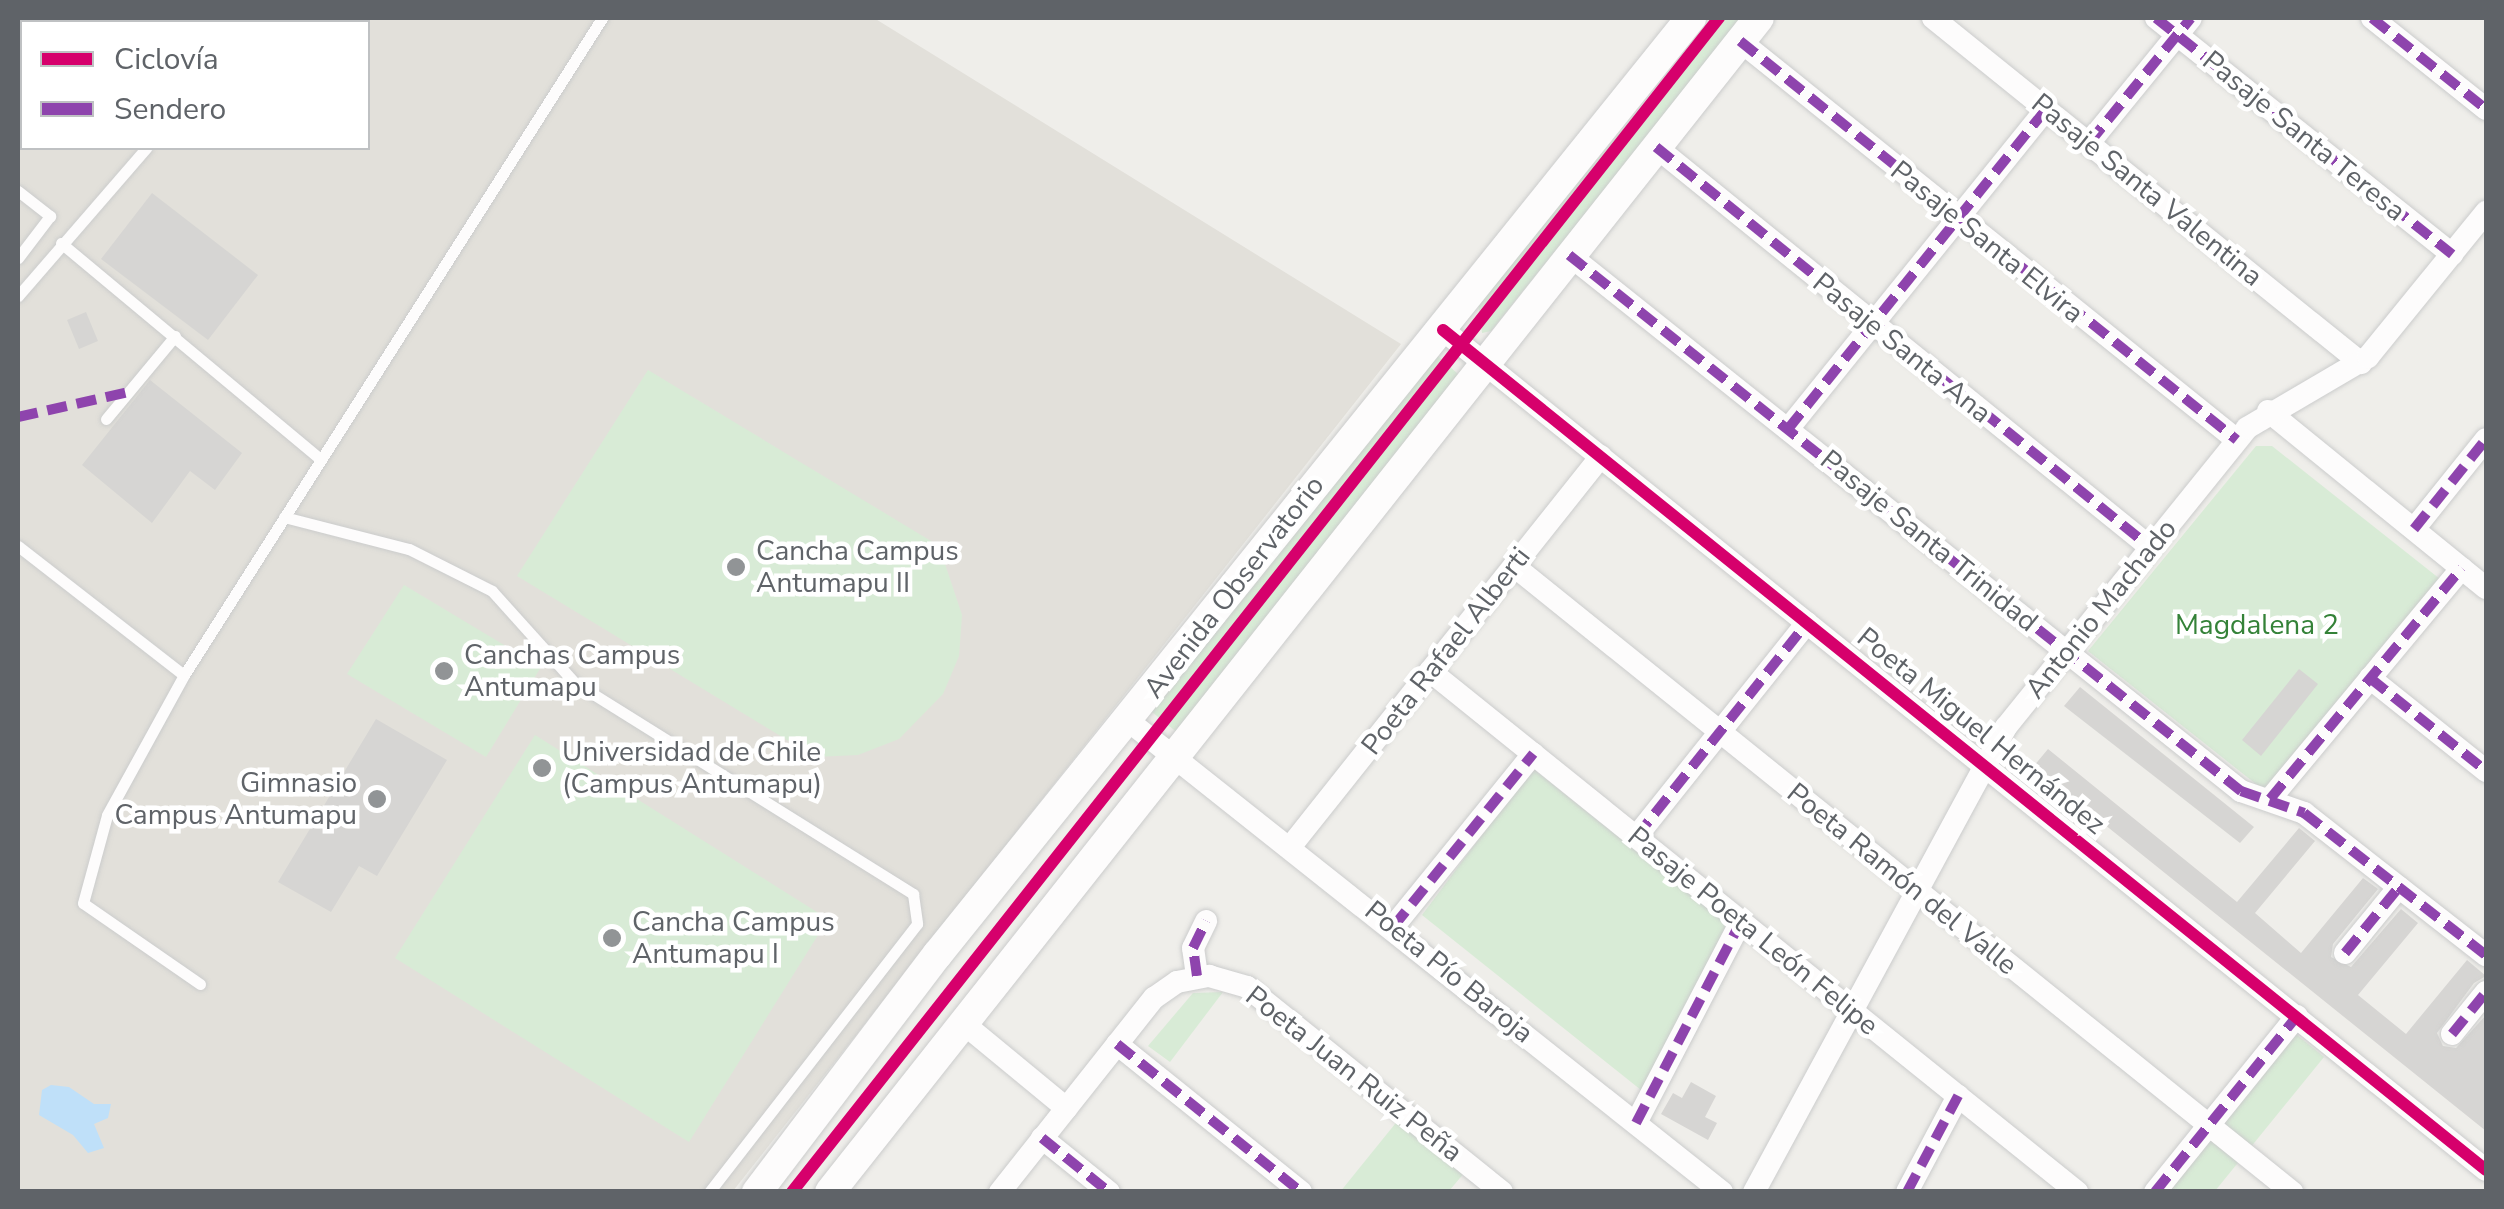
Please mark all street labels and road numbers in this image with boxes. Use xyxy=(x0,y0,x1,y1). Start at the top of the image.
street label: Pasaje Santa Teresa xyxy=(2196,44,2412,228)
street label: Pasaje Santa Valentina xyxy=(2025,87,2269,293)
street label: Pasaje Santa Elvira xyxy=(1884,154,2090,330)
street label: Pasaje Santa Ana xyxy=(1806,266,1998,430)
street label: Pasaje Santa Trinidad xyxy=(1814,443,2044,639)
street label: Avenida Observatorio xyxy=(1137,469,1331,705)
street label: Antonio Machado xyxy=(2018,513,2184,705)
street label: Poeta Rafael Alberti xyxy=(1354,540,1538,762)
street label: Poeta Miguel Hernández xyxy=(1850,621,2112,841)
street label: Poeta Ramón del Valle xyxy=(1780,776,2024,982)
street label: Pasaje Poeta León Felipe xyxy=(1621,820,1885,1042)
street label: Poeta Pío Baroja xyxy=(1358,894,1540,1050)
street label: Poeta Juan Ruiz Peña xyxy=(1239,979,1469,1169)

